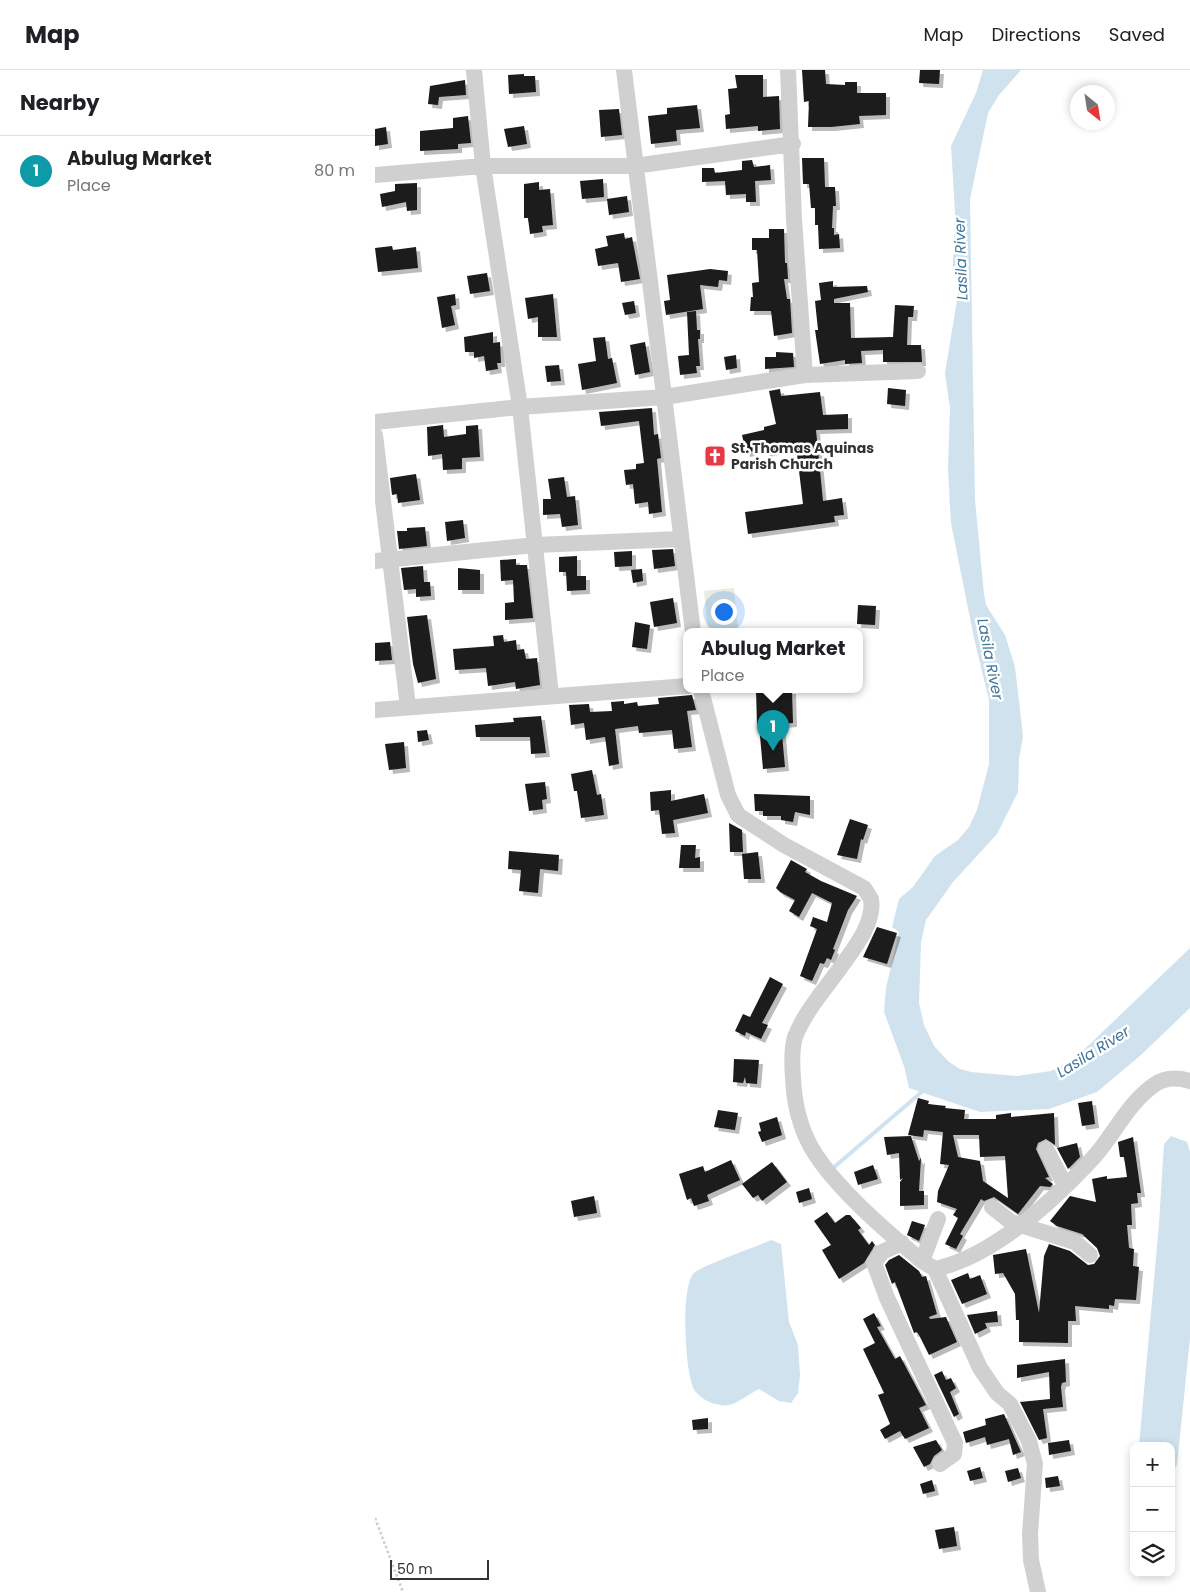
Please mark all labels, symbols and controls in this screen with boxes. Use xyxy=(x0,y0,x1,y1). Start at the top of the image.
text: Map xyxy=(25,18,80,51)
text: Map xyxy=(924,22,963,47)
text: Directions xyxy=(991,22,1081,47)
text: Saved xyxy=(1109,22,1165,47)
north arrow xyxy=(1070,85,1115,130)
text: Nearby xyxy=(20,88,100,117)
text: Abulug Market xyxy=(67,145,212,172)
text: 1 xyxy=(33,159,39,182)
text: 80 m xyxy=(314,159,355,182)
text: Place xyxy=(67,174,111,197)
water label: Lasila River xyxy=(949,217,972,301)
place label: St. Thomas Aquinas Parish Church xyxy=(731,438,874,474)
church icon: St. Thomas Aquinas Parish Church xyxy=(703,444,727,468)
your location xyxy=(711,599,737,625)
water label: Lasila River xyxy=(972,616,1009,702)
popup xyxy=(683,628,863,693)
text: Abulug Market xyxy=(701,635,845,662)
text: Place xyxy=(701,664,744,687)
pin: 1 xyxy=(757,710,789,751)
water label: Lasila River xyxy=(1052,1021,1134,1082)
map controls xyxy=(1130,1442,1175,1577)
button: + xyxy=(1130,1442,1175,1487)
button: − xyxy=(1130,1487,1175,1532)
button: layers xyxy=(1130,1532,1175,1577)
scale bar xyxy=(390,1557,489,1580)
text: 50 m xyxy=(397,1559,433,1579)

